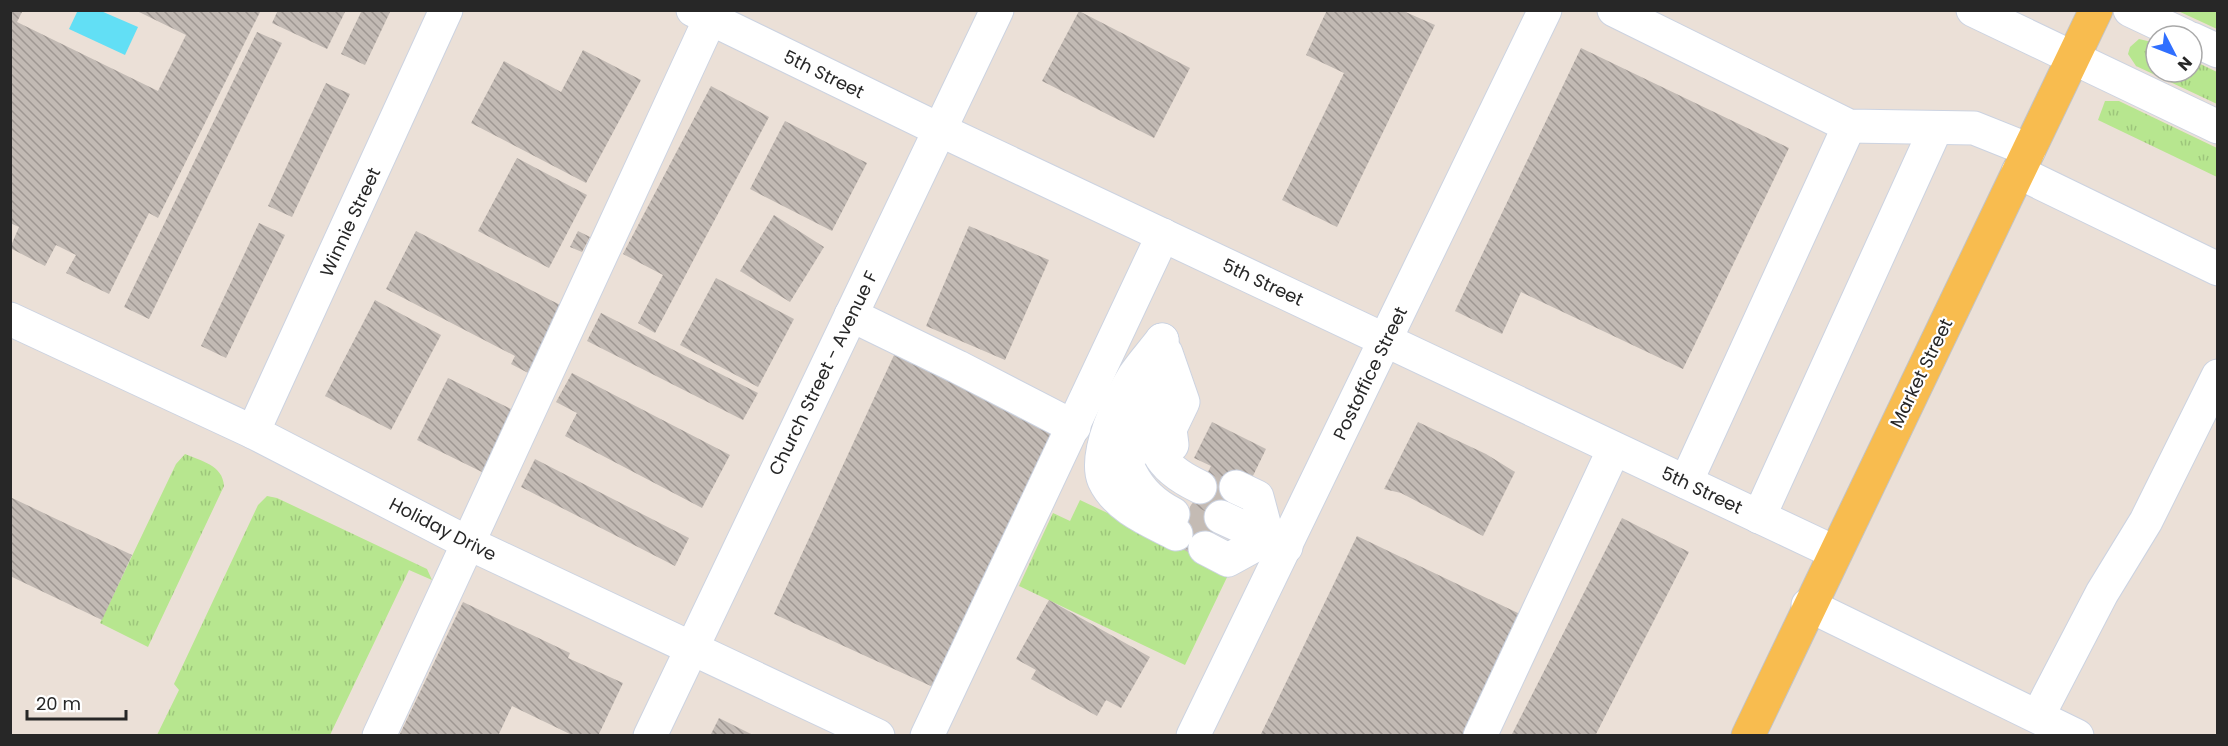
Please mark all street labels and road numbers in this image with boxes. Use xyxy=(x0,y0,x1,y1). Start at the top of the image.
street label: 5th Street xyxy=(779,44,869,104)
street label: Winnie Street xyxy=(314,163,386,281)
street label: 5th Street xyxy=(1218,252,1308,312)
street label: Church Street - Avenue F xyxy=(763,267,883,479)
street label: Postoffice Street xyxy=(1327,302,1413,444)
street label: Market Street xyxy=(1884,314,1958,432)
street label: 5th Street xyxy=(1657,460,1747,520)
street label: Holiday Drive xyxy=(385,491,501,567)

